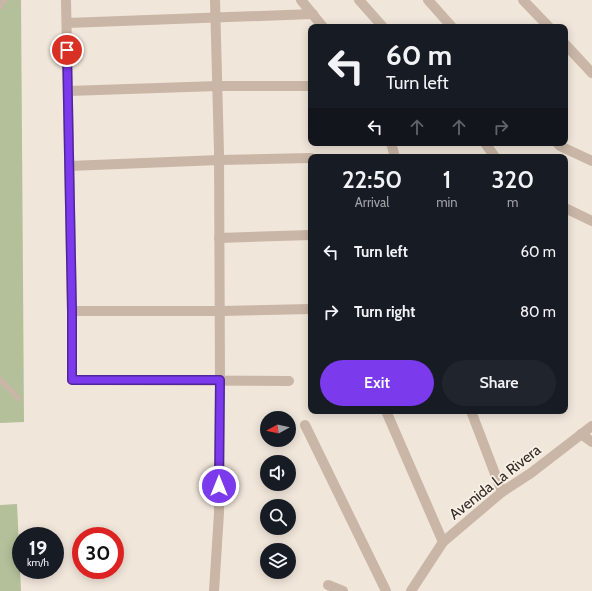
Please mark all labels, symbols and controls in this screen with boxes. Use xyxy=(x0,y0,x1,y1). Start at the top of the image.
pin xyxy=(50,33,84,67)
text: 60 m xyxy=(386,38,452,72)
icon: arrive xyxy=(56,39,78,61)
icon: left xyxy=(320,40,372,92)
text: Turn left xyxy=(386,72,449,94)
icon: left xyxy=(364,116,386,138)
icon: ahead xyxy=(406,116,428,138)
icon: ahead xyxy=(448,116,470,138)
icon: right xyxy=(490,116,512,138)
text: 22:50 xyxy=(342,165,402,194)
text: 1 xyxy=(443,165,451,194)
text: 320 xyxy=(492,165,534,194)
text: Arrival xyxy=(355,194,389,210)
text: min xyxy=(436,194,458,210)
text: m xyxy=(507,194,519,210)
icon: left xyxy=(320,241,342,263)
text: Turn left xyxy=(354,243,408,261)
text: 60 m xyxy=(520,243,556,261)
icon: right xyxy=(320,301,342,323)
text: Turn right xyxy=(354,303,415,321)
text: 80 m xyxy=(520,303,556,321)
button: Exit xyxy=(320,360,434,406)
button: Share xyxy=(442,360,556,406)
north arrow xyxy=(260,411,296,447)
map controls xyxy=(260,411,296,579)
street label: Avenida La Rivera xyxy=(446,440,545,523)
button: sound xyxy=(260,455,296,491)
position arrow xyxy=(198,465,240,507)
button: search xyxy=(260,499,296,535)
speed limit sign: 30 xyxy=(72,527,124,579)
text: 19 xyxy=(29,536,47,560)
button: layers xyxy=(260,543,296,579)
text: km/h xyxy=(27,556,49,569)

